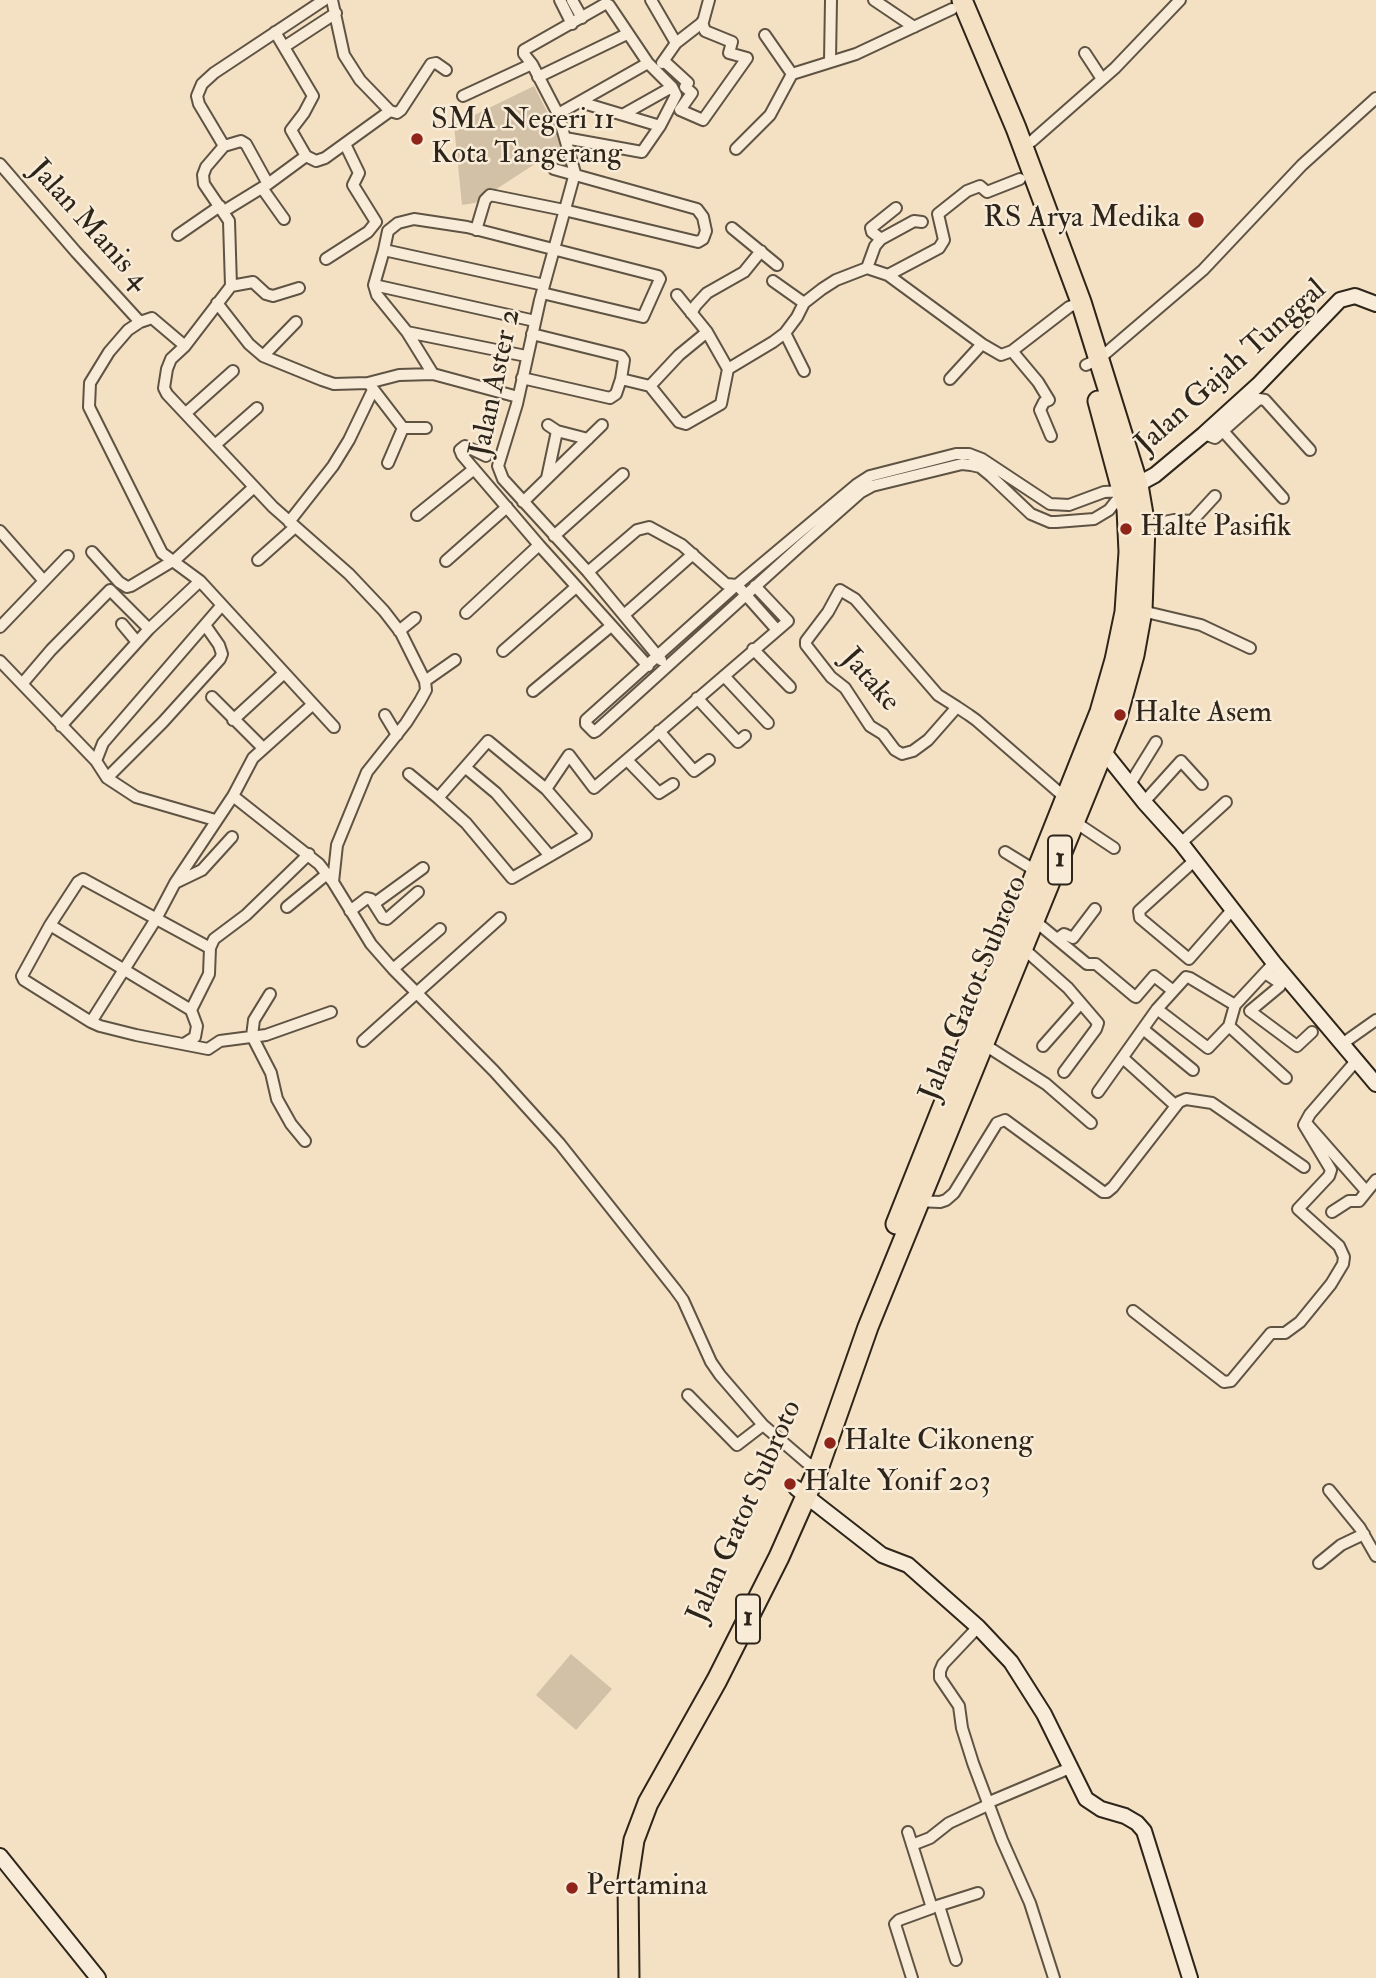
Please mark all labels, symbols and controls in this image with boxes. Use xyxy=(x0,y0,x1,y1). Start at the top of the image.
place label: SMA Negeri 11 Kota Tangerang xyxy=(431,104,622,174)
marker: SMA Negeri 11 Kota Tangerang xyxy=(409,131,425,147)
street label: Jalan Manis 4 xyxy=(20,153,156,299)
place label: RS Arya Medika xyxy=(983,202,1180,238)
marker: RS Arya Medika xyxy=(1186,210,1206,230)
street label: Jalan Gajah Tunggal xyxy=(1129,273,1335,463)
street label: Jalan Aster 2 xyxy=(464,306,530,460)
place label: Halte Pasifik xyxy=(1140,511,1291,547)
marker: Halte Pasifik xyxy=(1118,521,1134,537)
street label: Jatake xyxy=(832,642,906,720)
place label: Halte Asem xyxy=(1134,697,1272,733)
marker: Halte Asem xyxy=(1112,707,1128,723)
road number: 1 xyxy=(1048,836,1072,884)
street label: Jalan Gatot Subroto xyxy=(913,871,1037,1107)
street label: Jalan Gatot Subroto xyxy=(681,1395,811,1629)
place label: Halte Cikoneng xyxy=(844,1425,1033,1461)
marker: Halte Cikoneng xyxy=(822,1435,838,1451)
place label: Halte Yonif 203 xyxy=(804,1466,991,1502)
marker: Halte Yonif 203 xyxy=(782,1476,798,1492)
road number: 1 xyxy=(736,1594,760,1644)
place label: Pertamina xyxy=(586,1870,708,1906)
marker: Pertamina xyxy=(564,1880,580,1896)

